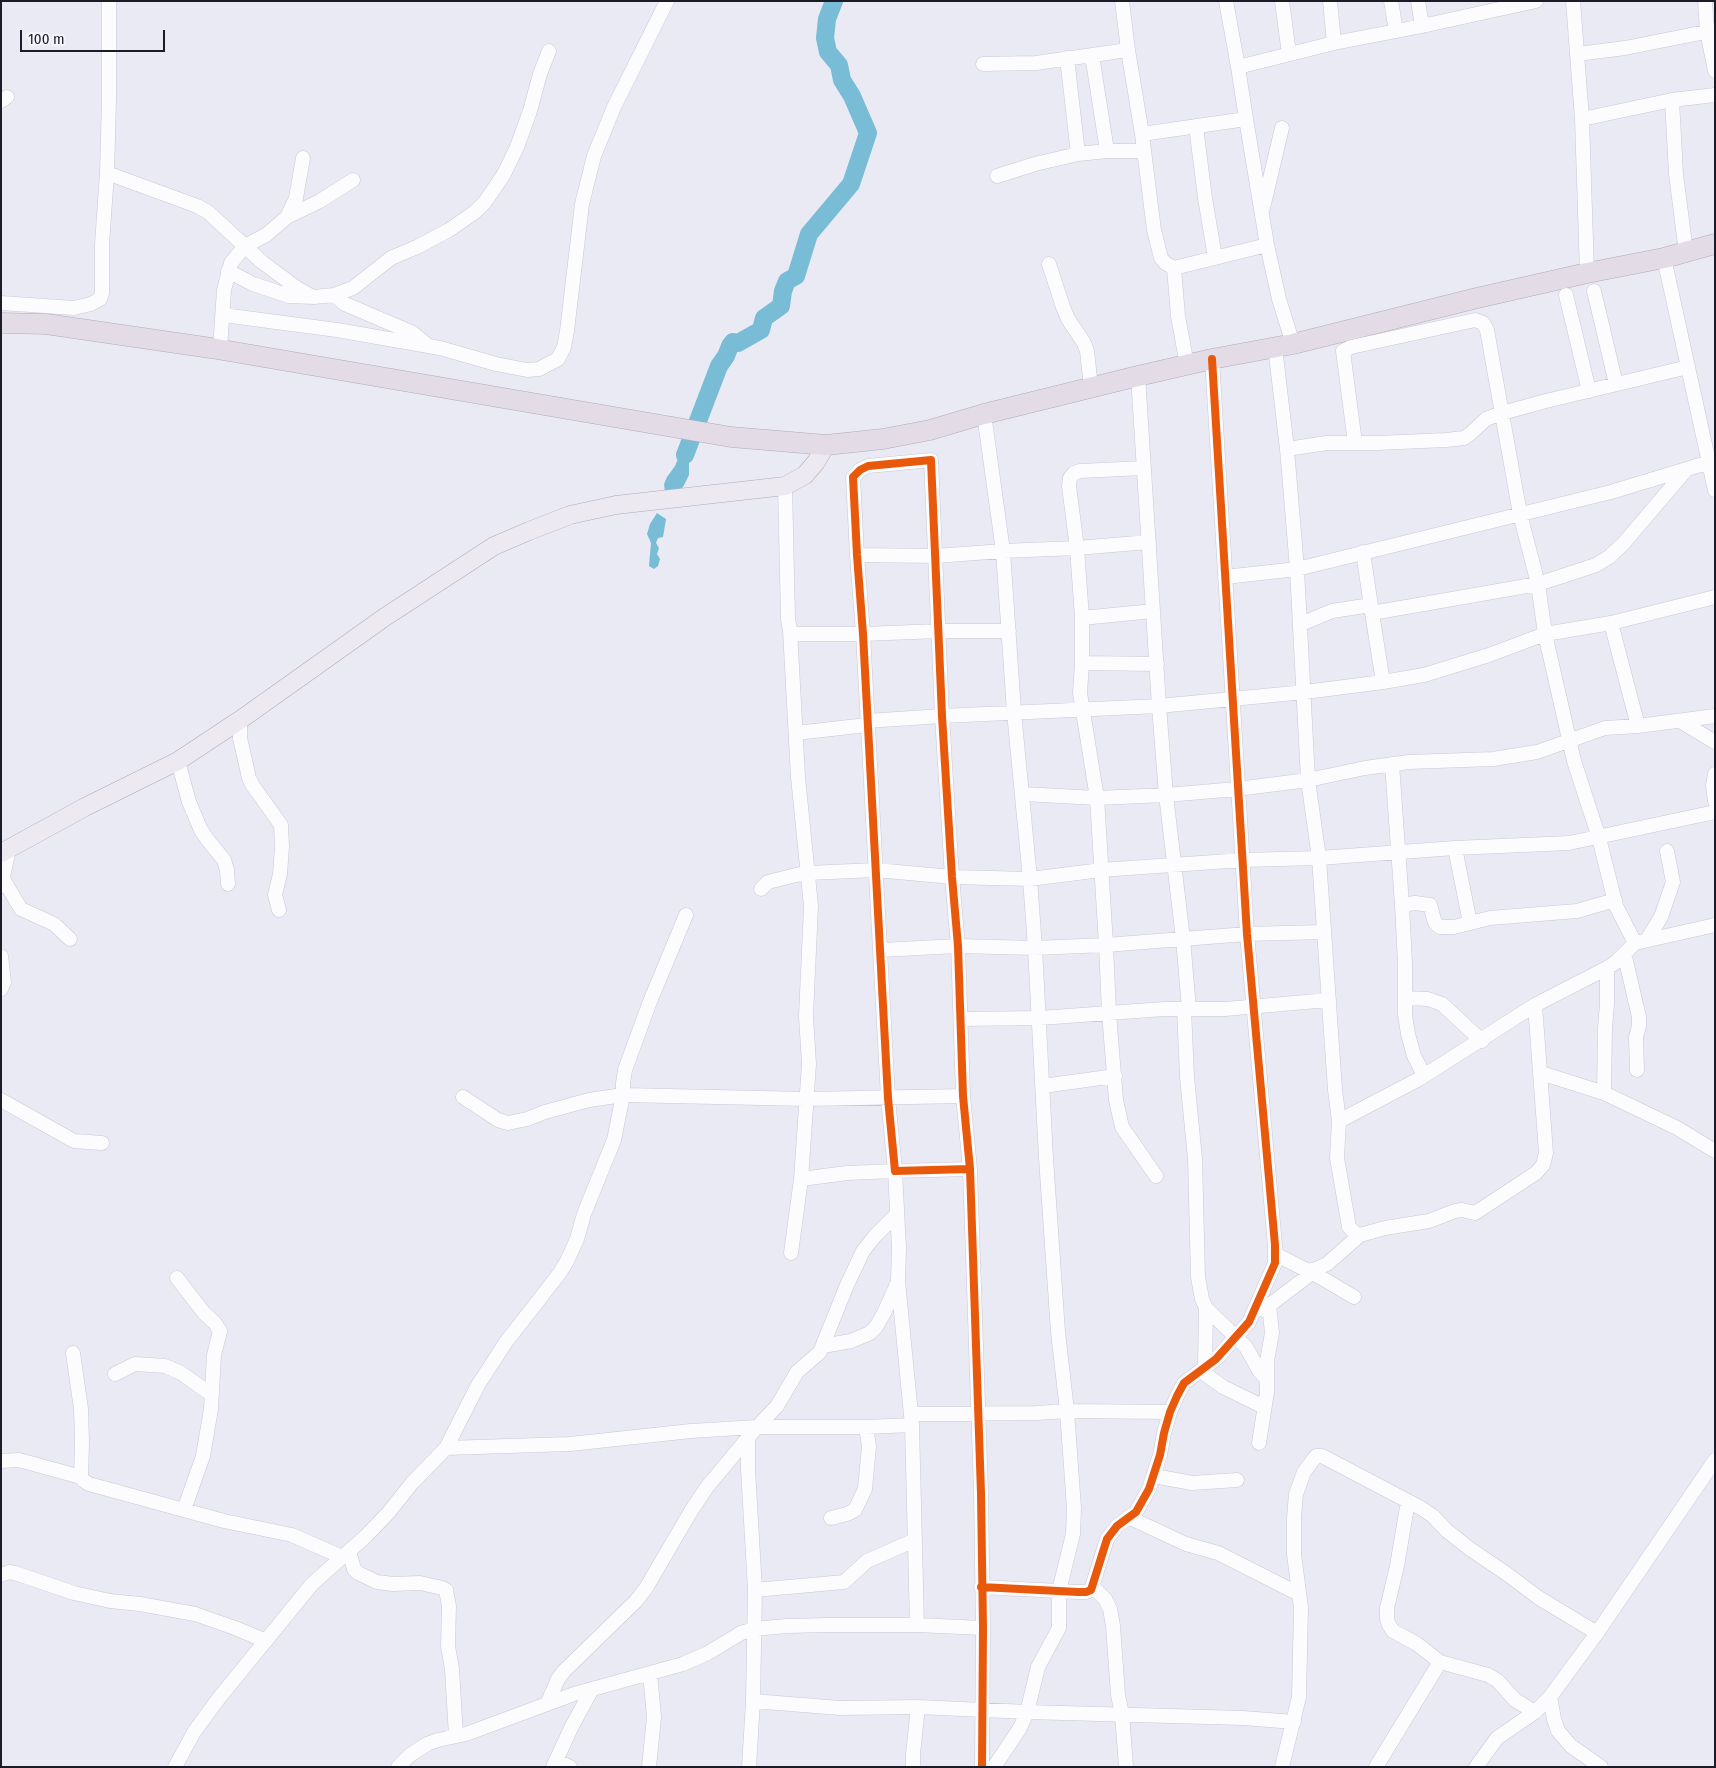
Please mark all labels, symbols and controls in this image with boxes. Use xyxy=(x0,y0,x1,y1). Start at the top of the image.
scale bar xyxy=(22,20,168,52)
text: 100 m xyxy=(28,30,65,48)

